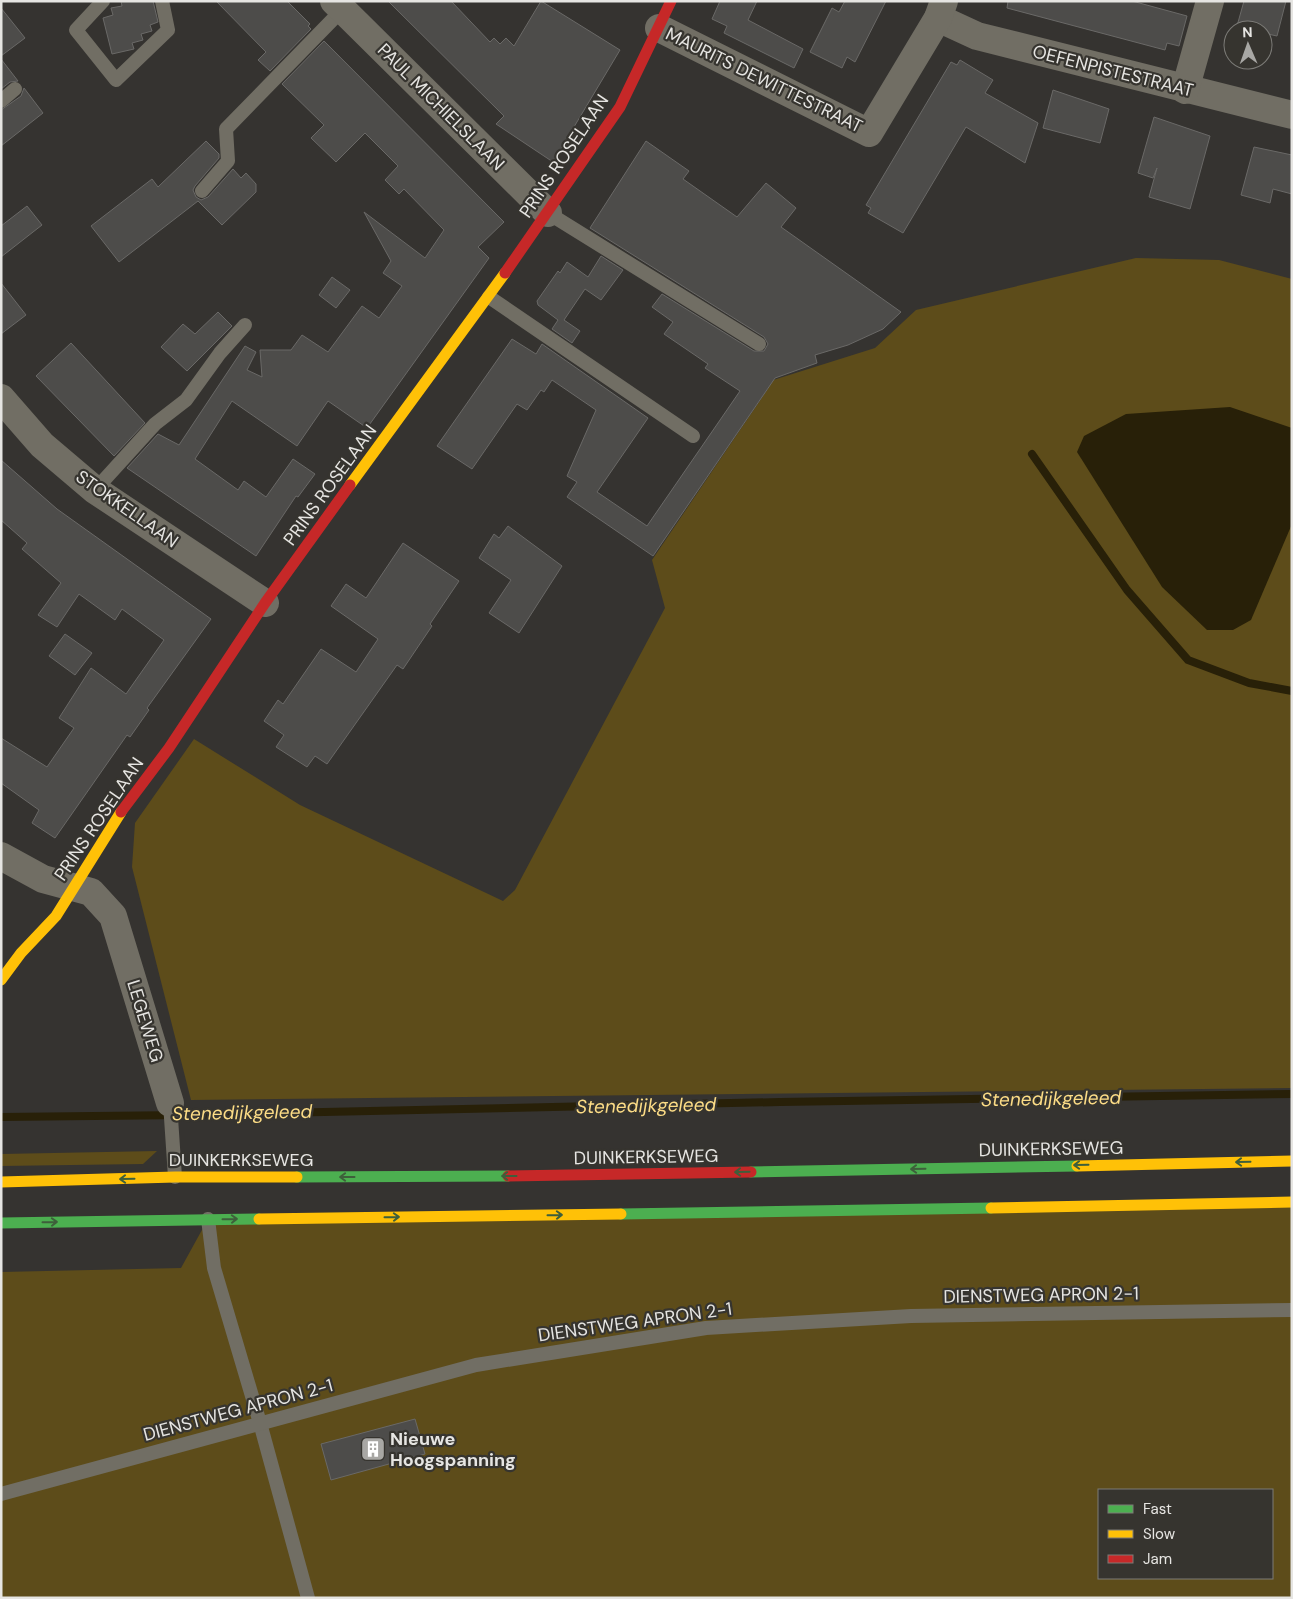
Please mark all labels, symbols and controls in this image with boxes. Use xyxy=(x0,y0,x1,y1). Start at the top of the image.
north arrow xyxy=(1223,20,1273,70)
street label: MAURITS DEWITTESTRAAT xyxy=(662,22,866,138)
text: N xyxy=(1242,23,1253,41)
street label: PAUL MICHIELSLAAN xyxy=(372,38,510,176)
street label: OEFENPISTESTRAAT xyxy=(1030,39,1196,103)
street label: PRINS ROSELAAN xyxy=(514,90,614,222)
street label: PRINS ROSELAAN xyxy=(278,420,382,550)
street label: STOKKELLAAN xyxy=(71,465,183,553)
street label: PRINS ROSELAAN xyxy=(49,753,149,885)
street label: LEGEWEG xyxy=(121,977,169,1065)
water label: Stenedijkgeleed xyxy=(981,1085,1123,1112)
water label: Stenedijkgeleed xyxy=(576,1092,718,1119)
water label: Stenedijkgeleed xyxy=(172,1099,314,1126)
street label: DUINKERKSEWEG xyxy=(979,1136,1123,1162)
street label: DUINKERKSEWEG xyxy=(574,1144,718,1170)
street label: DUINKERKSEWEG xyxy=(169,1148,313,1172)
one-way arrow xyxy=(1235,1157,1252,1167)
one-way arrow xyxy=(1073,1161,1089,1170)
one-way arrow xyxy=(910,1164,926,1174)
one-way arrow xyxy=(734,1167,750,1177)
one-way arrow xyxy=(501,1171,518,1181)
one-way arrow xyxy=(339,1172,355,1182)
one-way arrow xyxy=(119,1174,135,1183)
one-way arrow xyxy=(546,1210,563,1220)
one-way arrow xyxy=(384,1212,400,1222)
one-way arrow xyxy=(222,1214,238,1224)
one-way arrow xyxy=(42,1218,58,1227)
street label: DIENSTWEG APRON 2-1 xyxy=(943,1281,1139,1309)
street label: DIENSTWEG APRON 2-1 xyxy=(537,1297,733,1347)
street label: DIENSTWEG APRON 2-1 xyxy=(141,1373,335,1447)
place label: Nieuwe Hoogspanning xyxy=(390,1427,516,1472)
building icon: Nieuwe Hoogspanning xyxy=(360,1436,386,1462)
legend xyxy=(1098,1489,1273,1579)
text: Fast xyxy=(1143,1499,1172,1519)
text: Slow xyxy=(1143,1524,1176,1544)
text: Jam xyxy=(1143,1549,1172,1569)

